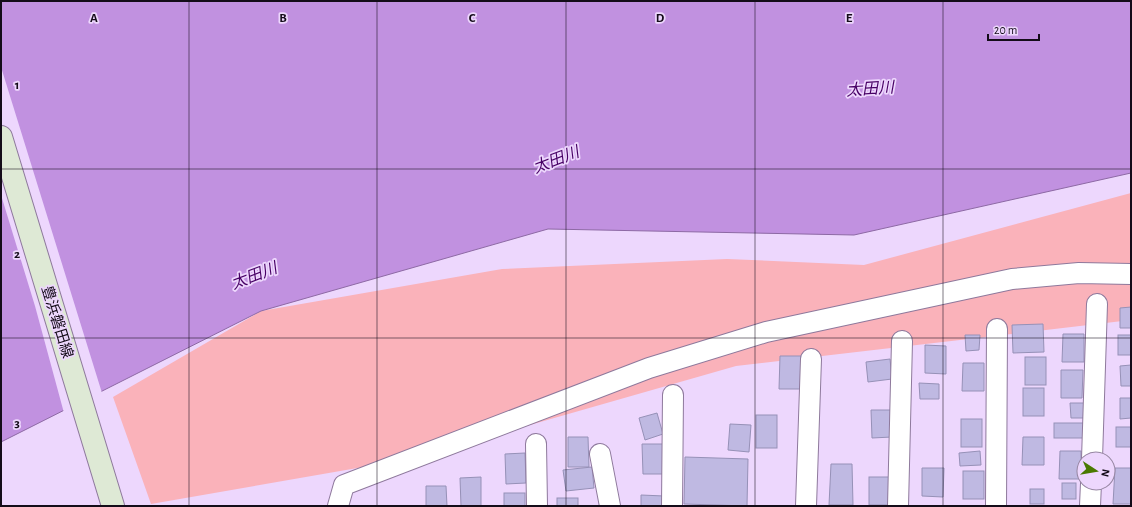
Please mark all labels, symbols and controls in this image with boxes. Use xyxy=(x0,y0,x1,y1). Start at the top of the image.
text: A xyxy=(90,12,98,25)
text: B xyxy=(279,12,287,25)
text: C xyxy=(469,12,476,25)
text: D xyxy=(656,12,665,25)
text: E xyxy=(846,12,853,25)
scale bar xyxy=(988,16,1039,42)
text: 20 m xyxy=(994,24,1017,36)
water label: 太田川 xyxy=(845,78,896,99)
text: 1 xyxy=(15,79,19,92)
water label: 太田川 xyxy=(530,142,583,176)
text: 2 xyxy=(14,248,20,261)
water label: 太田川 xyxy=(228,258,281,292)
street label: 豊浜磐田線 xyxy=(39,284,76,360)
text: 3 xyxy=(14,417,20,430)
north arrow xyxy=(1076,451,1116,491)
text: N xyxy=(1099,468,1111,478)

